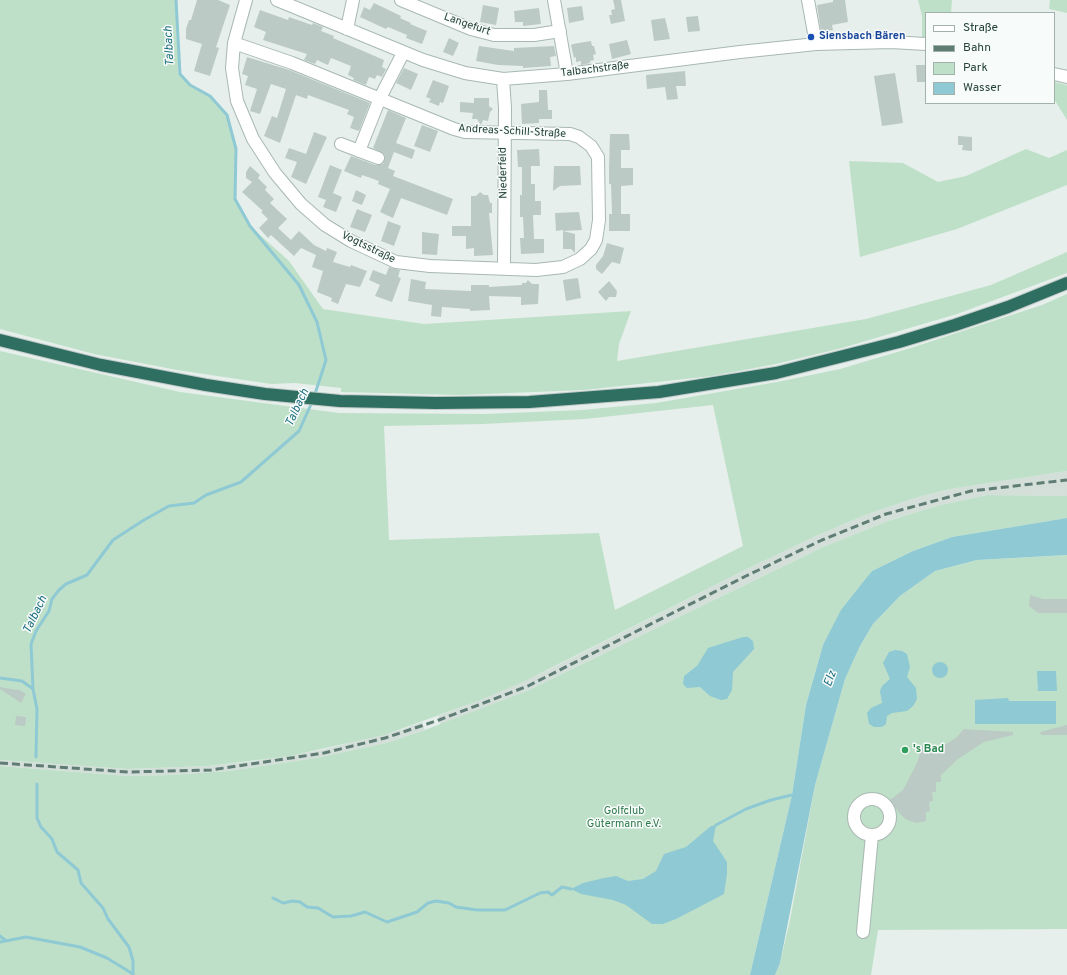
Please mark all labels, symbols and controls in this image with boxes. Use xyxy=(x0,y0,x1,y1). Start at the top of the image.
street label: Langefurt xyxy=(442,11,492,39)
legend xyxy=(925,12,1055,104)
text: Straße xyxy=(963,20,998,36)
water label: Talbach xyxy=(162,25,178,67)
place label: Siensbach Bären xyxy=(819,30,905,44)
marker: Siensbach Bären xyxy=(806,32,816,42)
text: Bahn xyxy=(963,40,991,56)
street label: Talbachstraße xyxy=(560,59,630,81)
text: Park xyxy=(963,60,988,76)
text: Wasser xyxy=(963,80,1001,96)
street label: Andreas-Schill-Straße xyxy=(458,123,566,141)
street label: Niederfeld xyxy=(497,147,511,199)
street label: Vogtsstraße xyxy=(339,229,397,267)
water label: Talbach xyxy=(283,387,313,429)
water label: Talbach xyxy=(21,594,51,636)
water label: Elz xyxy=(821,669,841,689)
place label: 's Bad xyxy=(913,743,944,757)
marker: 's Bad xyxy=(900,745,910,755)
park label: Golfclub Gütermann e.V. xyxy=(587,805,661,831)

